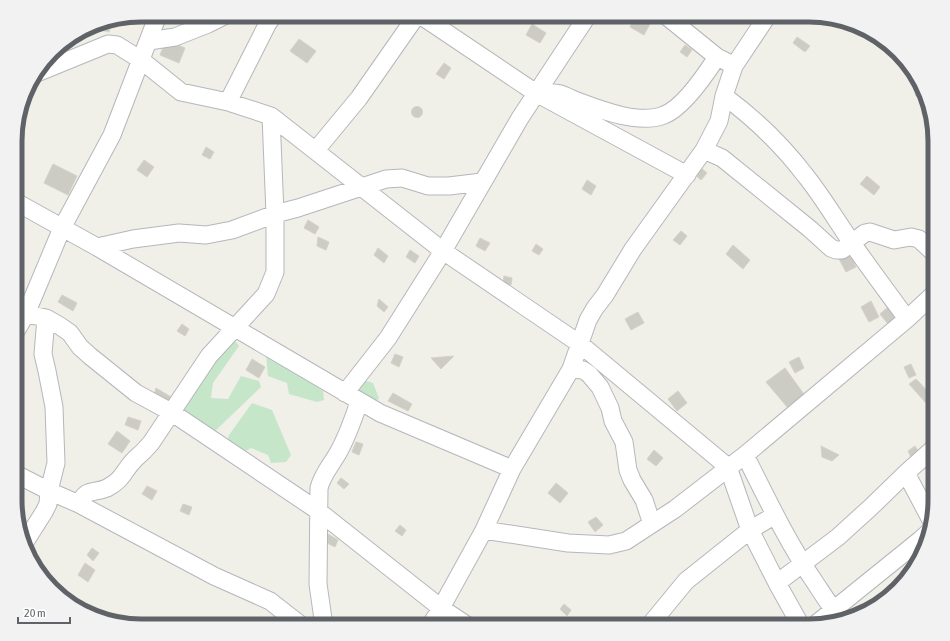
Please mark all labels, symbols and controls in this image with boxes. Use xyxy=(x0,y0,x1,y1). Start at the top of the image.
scale bar xyxy=(18,599,70,625)
text: 20 m xyxy=(24,606,46,620)

